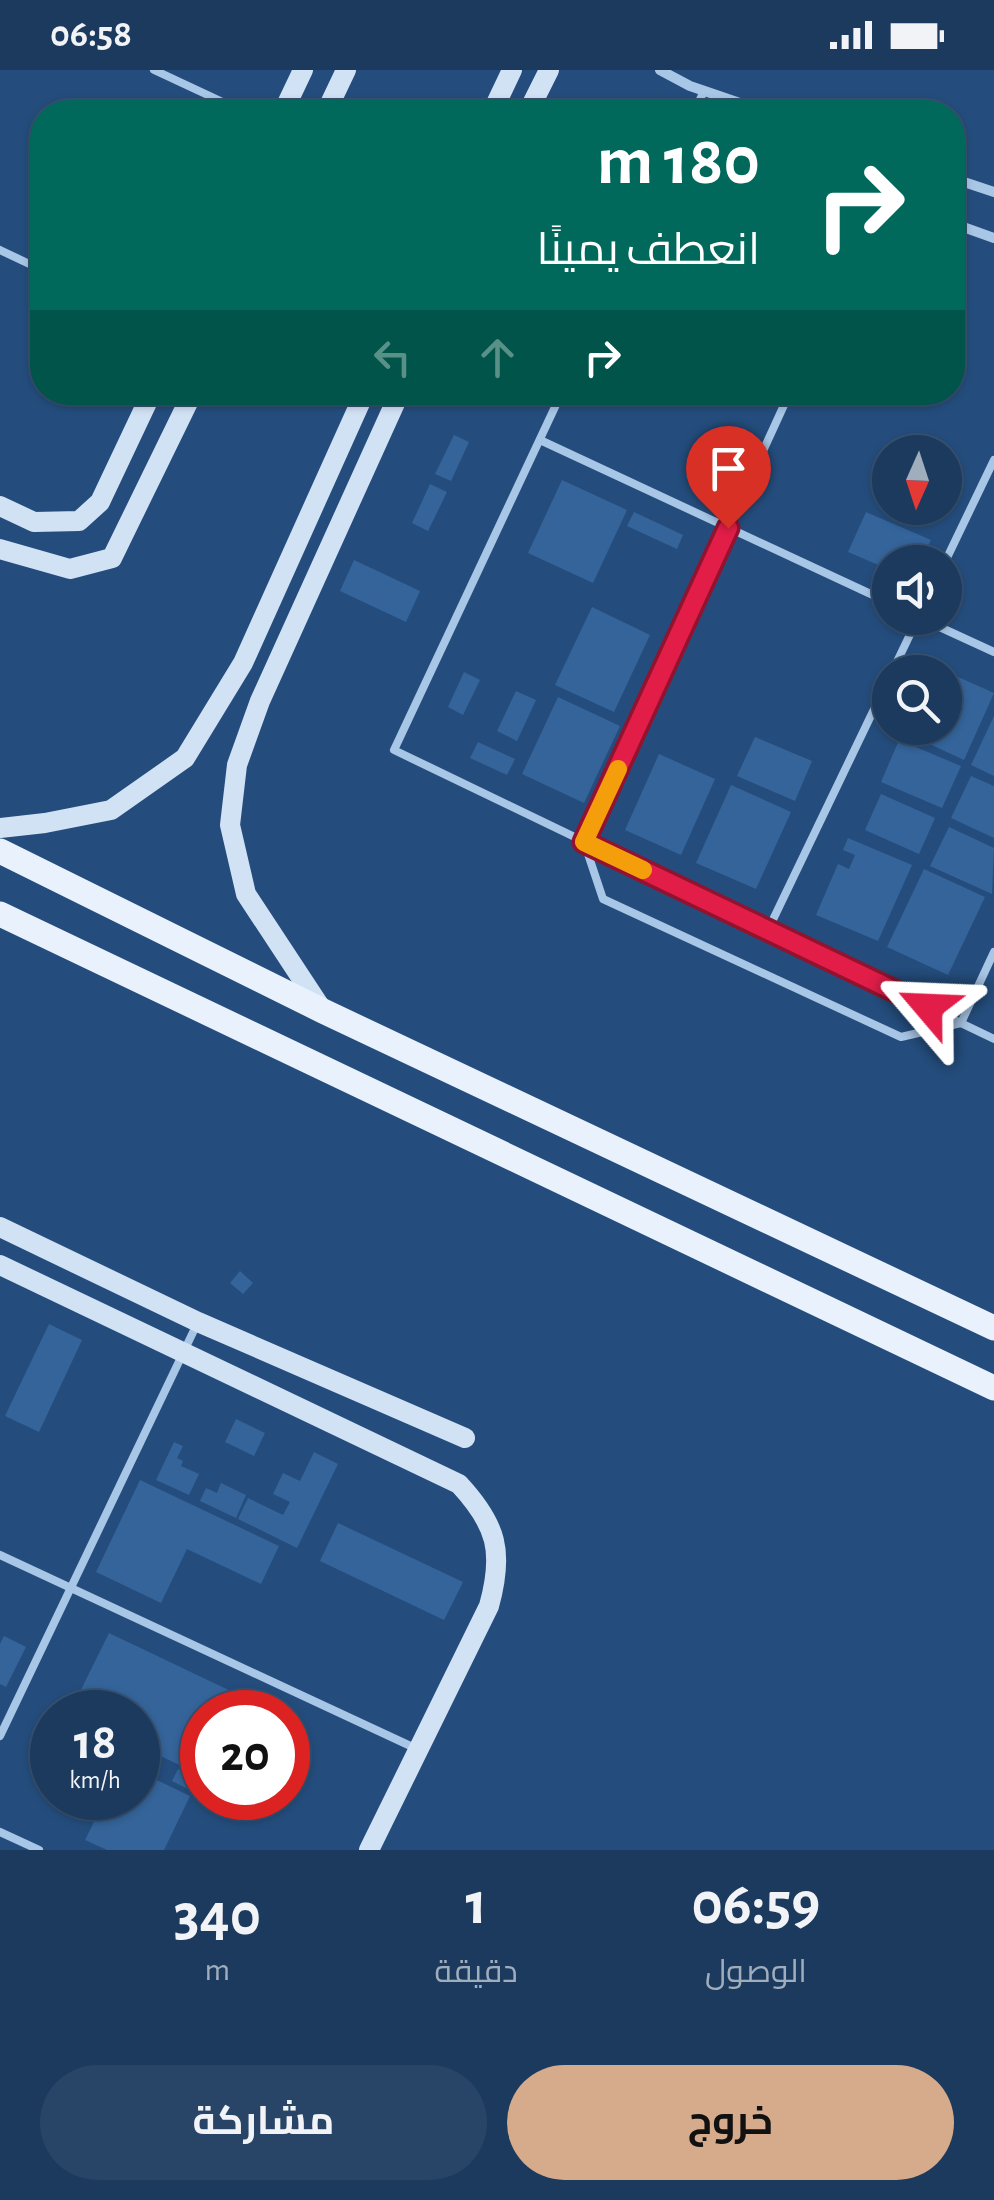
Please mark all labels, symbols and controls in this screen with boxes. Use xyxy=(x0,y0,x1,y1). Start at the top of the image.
text: 06:58 xyxy=(50,16,132,54)
text: 180 m xyxy=(597,127,760,197)
icon: right xyxy=(795,140,925,270)
text: انعطف يمينًا xyxy=(537,228,760,273)
icon: left xyxy=(365,330,420,385)
icon: ahead xyxy=(470,330,525,385)
icon: right xyxy=(575,330,630,385)
pin xyxy=(686,426,771,529)
north arrow xyxy=(872,435,962,525)
map controls xyxy=(872,435,962,745)
icon: arrive xyxy=(701,441,756,496)
button: sound xyxy=(872,545,962,635)
button: search xyxy=(872,655,962,745)
position arrow xyxy=(876,955,980,1059)
speed limit sign: 20 xyxy=(180,1690,310,1820)
text: 18 xyxy=(74,1718,116,1768)
text: km/h xyxy=(69,1768,121,1793)
text: 1 xyxy=(465,1875,487,1935)
text: 06:59 xyxy=(691,1875,820,1935)
text: 340 xyxy=(174,1886,261,1946)
text: m xyxy=(204,1954,230,1986)
text: دقيقة xyxy=(435,1956,518,1988)
text: الوصول xyxy=(705,1956,807,1988)
button: مشاركة xyxy=(40,2065,487,2180)
button: خروج xyxy=(507,2065,954,2180)

